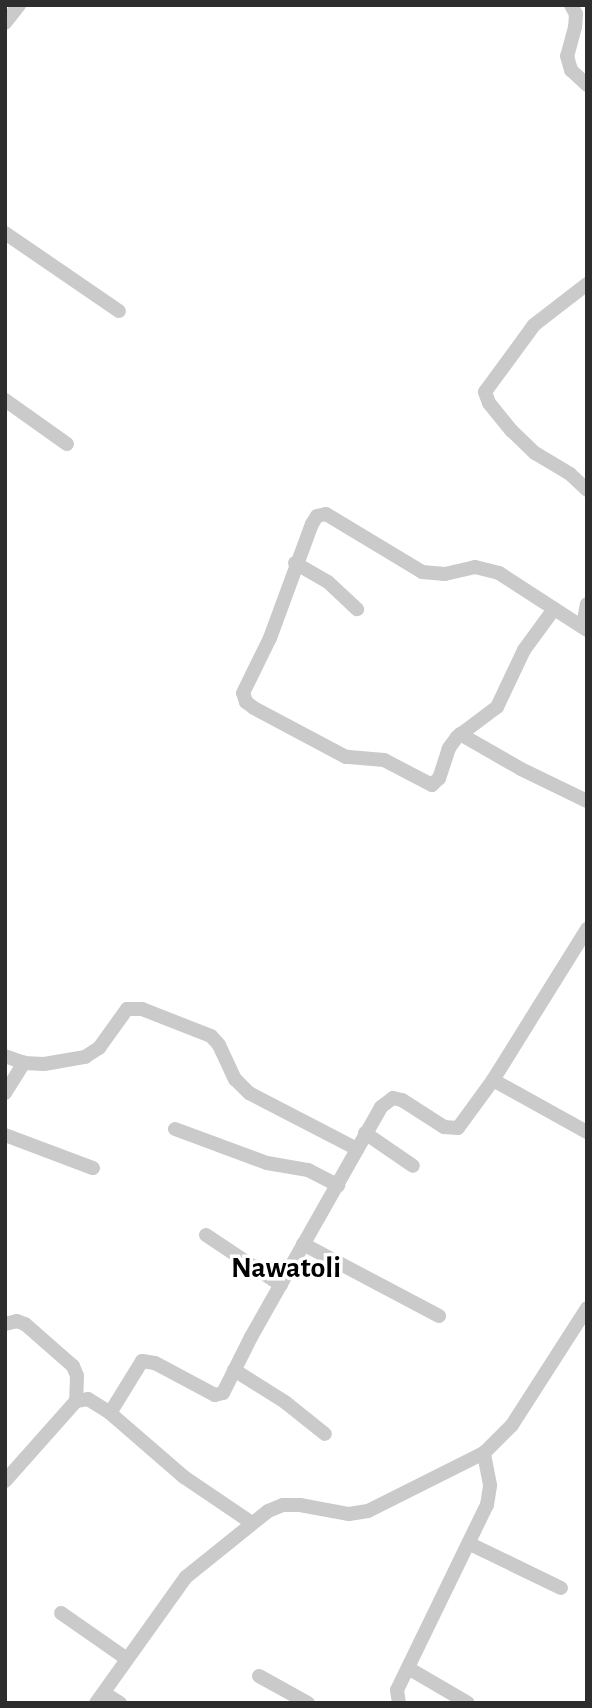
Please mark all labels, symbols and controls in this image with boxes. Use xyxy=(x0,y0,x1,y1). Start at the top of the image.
district label: Nawatoli xyxy=(231,1250,341,1286)

